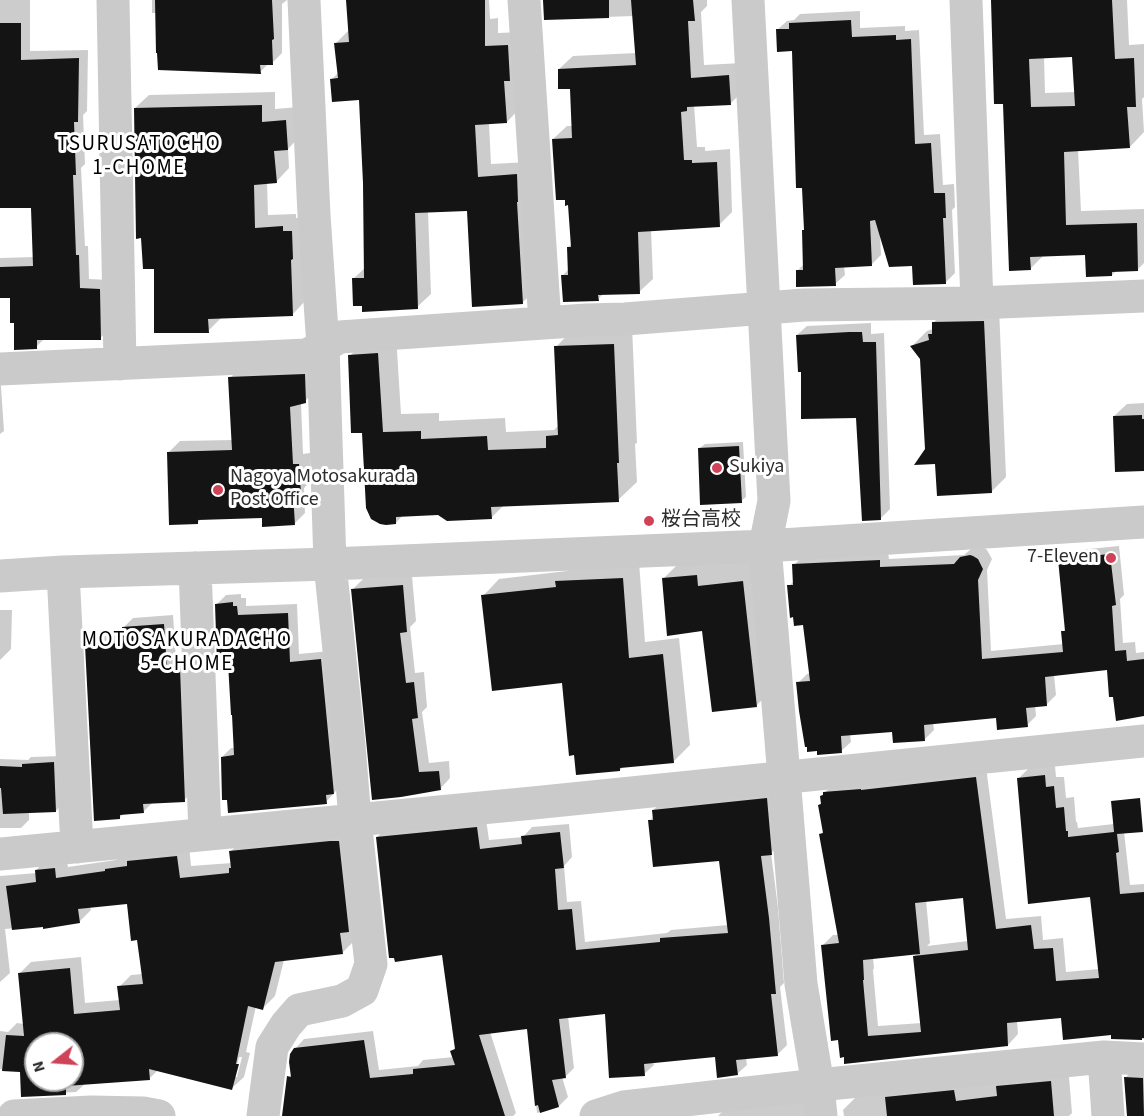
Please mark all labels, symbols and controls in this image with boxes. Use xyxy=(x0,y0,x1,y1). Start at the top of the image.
district label: TSURUSATOCHO 1-CHOME xyxy=(57,132,221,182)
place label: Sukiya xyxy=(729,456,784,480)
marker: Sukiya xyxy=(710,461,724,475)
place label: Nagoya Motosakurada Post Office xyxy=(230,466,416,513)
marker: Nagoya Motosakurada Post Office xyxy=(211,483,225,497)
place label: 桜台高校 xyxy=(661,509,741,533)
marker: 桜台高校 xyxy=(642,514,656,528)
place label: 7-Eleven xyxy=(1027,546,1099,570)
marker: 7-Eleven xyxy=(1104,551,1118,565)
district label: MOTOSAKURADACHO 5-CHOME xyxy=(82,628,292,678)
north arrow xyxy=(24,1032,84,1092)
text: N xyxy=(27,1058,51,1075)

